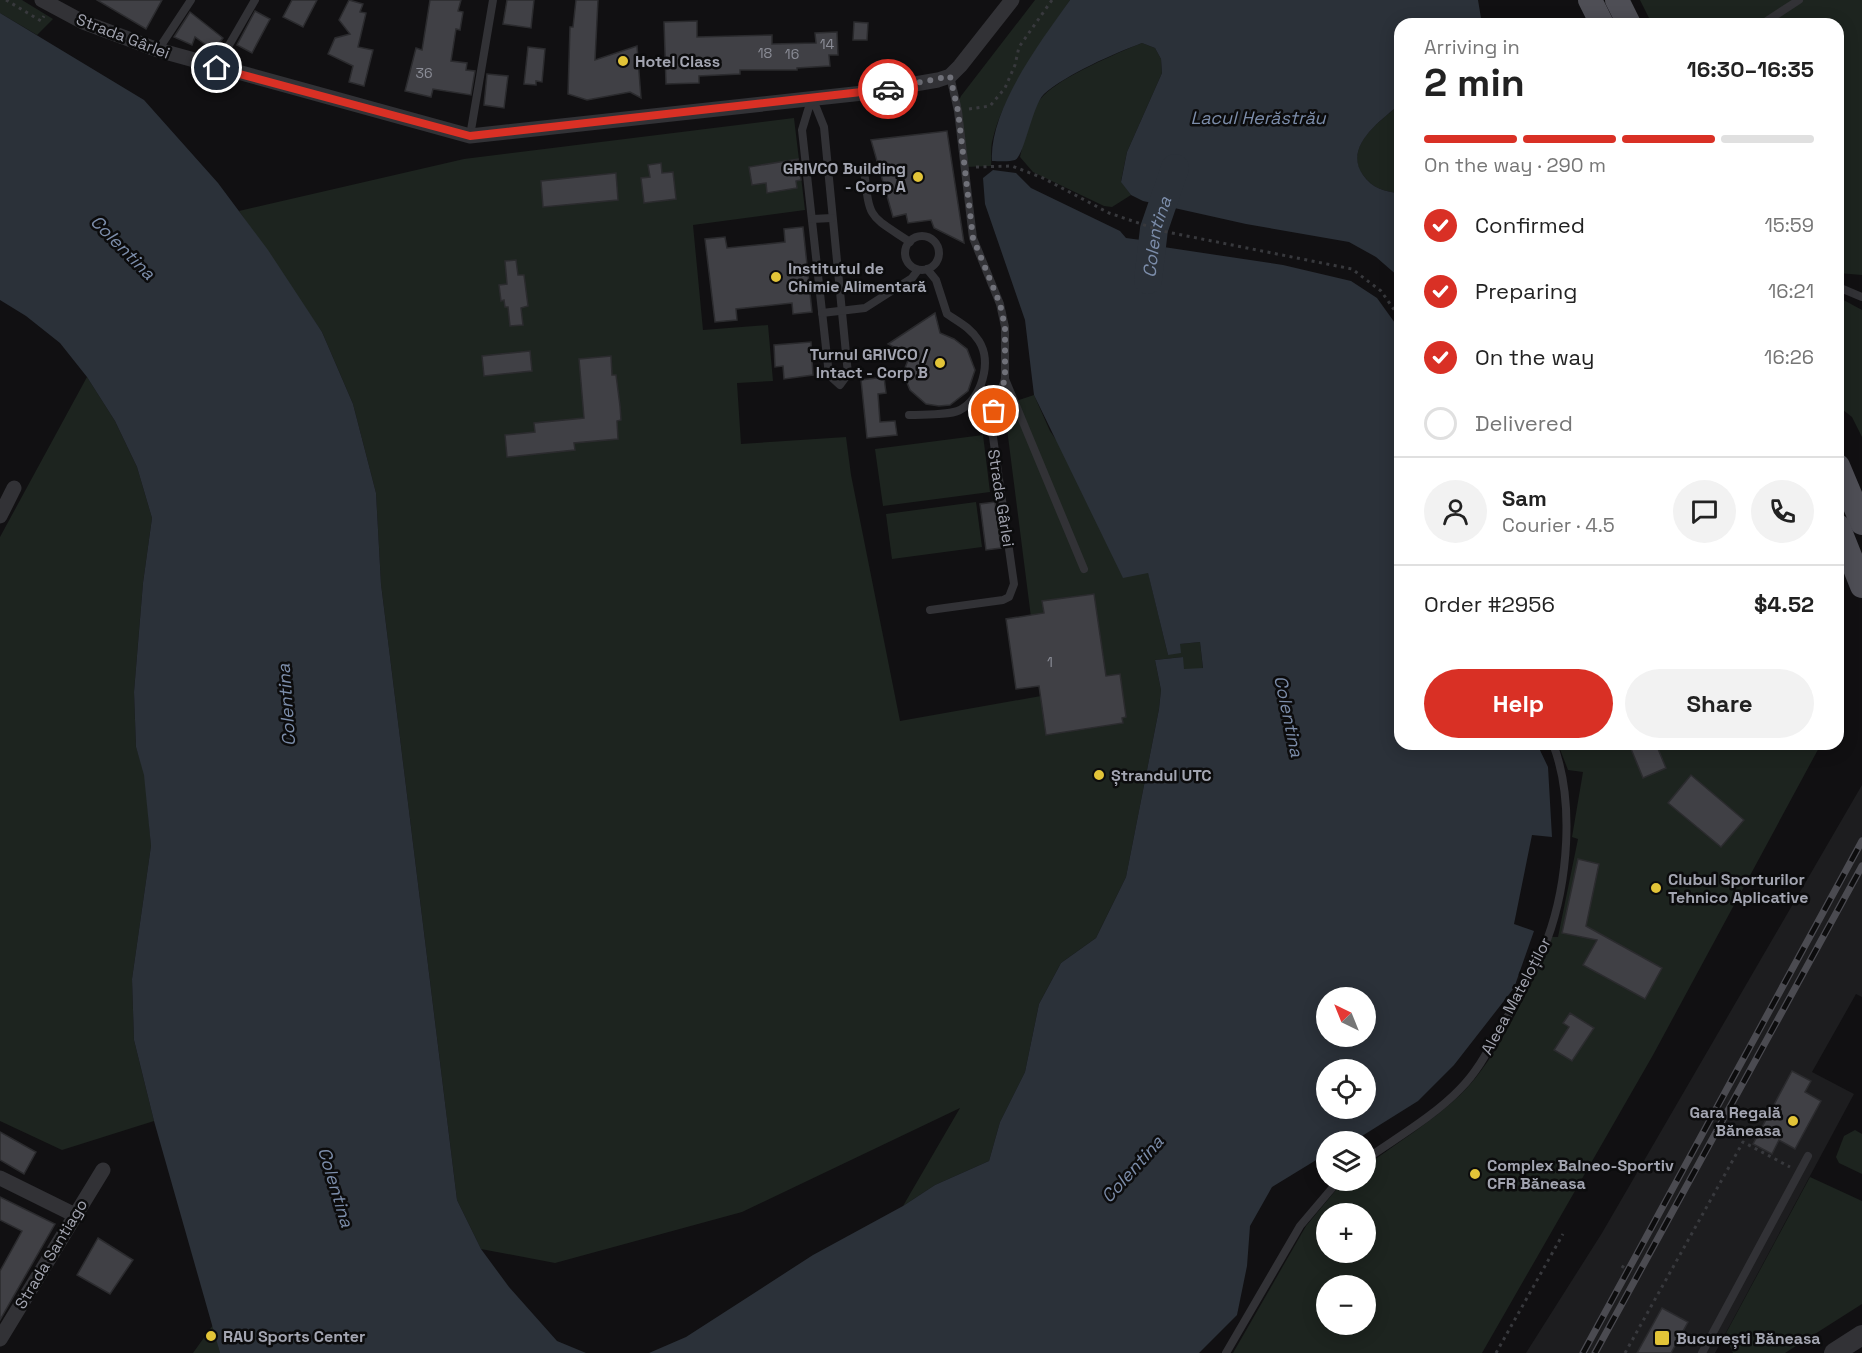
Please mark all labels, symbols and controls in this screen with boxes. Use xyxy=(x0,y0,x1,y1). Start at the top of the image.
street label: Strada Gârlei xyxy=(73,9,173,63)
text: Arriving in xyxy=(1424,34,1520,60)
house number: 14 xyxy=(820,35,835,53)
pin xyxy=(191,42,242,93)
house number: 18 xyxy=(758,44,773,62)
house number: 16 xyxy=(785,45,799,63)
icon: home xyxy=(200,51,233,84)
place label: Hotel Class xyxy=(635,51,720,72)
marker: Hotel Class xyxy=(616,54,630,68)
text: 16:30–16:35 xyxy=(1687,55,1814,83)
text: 2 min xyxy=(1424,58,1525,107)
courier xyxy=(858,59,918,119)
house number: 36 xyxy=(415,64,433,82)
icon: car xyxy=(872,73,905,106)
water label: Lacul Herăstrău xyxy=(1190,106,1327,129)
text: On the way · 290 m xyxy=(1424,152,1606,178)
place label: GRIVCO Building - Corp A xyxy=(783,158,906,197)
marker: GRIVCO Building - Corp A xyxy=(911,170,925,184)
water label: Colentina xyxy=(1137,193,1176,279)
icon: check xyxy=(1424,209,1457,242)
water label: Colentina xyxy=(86,210,161,285)
text: Confirmed xyxy=(1475,211,1585,239)
text: 15:59 xyxy=(1764,212,1814,238)
place label: Institutul de Chimie Alimentară xyxy=(788,258,927,297)
marker: Institutul de Chimie Alimentară xyxy=(769,270,783,284)
icon: check xyxy=(1424,275,1457,308)
text: Preparing xyxy=(1475,277,1577,305)
text: 16:21 xyxy=(1768,278,1814,304)
icon: check xyxy=(1424,341,1457,374)
text: On the way xyxy=(1475,343,1594,371)
place label: Turnul GRIVCO / Intact - Corp B xyxy=(810,344,929,383)
text: 16:26 xyxy=(1764,344,1814,370)
marker: Turnul GRIVCO / Intact - Corp B xyxy=(933,356,947,370)
pin xyxy=(968,385,1019,436)
icon: bag xyxy=(977,394,1010,427)
text: Delivered xyxy=(1475,409,1573,437)
street label: Strada Gârlei xyxy=(983,448,1019,548)
button: person xyxy=(1424,480,1487,543)
button: chat xyxy=(1673,480,1736,543)
button: phone xyxy=(1751,480,1814,543)
text: Sam xyxy=(1502,484,1547,512)
text: Courier · 4.5 xyxy=(1502,512,1615,538)
text: Order #2956 xyxy=(1424,590,1555,618)
text: $4.52 xyxy=(1754,590,1814,618)
house number: 1 xyxy=(1047,653,1053,671)
water label: Colentina xyxy=(272,662,300,747)
button: Help xyxy=(1424,669,1613,738)
button: Share xyxy=(1625,669,1814,738)
water label: Colentina xyxy=(1269,673,1309,759)
place label: Ștrandul UTC xyxy=(1111,765,1212,786)
marker: Ștrandul UTC xyxy=(1092,768,1106,782)
place label: Clubul Sporturilor Tehnico Aplicative xyxy=(1668,869,1808,908)
marker: Clubul Sporturilor Tehnico Aplicative xyxy=(1649,881,1663,895)
street label: Aleea Mateloților xyxy=(1476,934,1556,1058)
north arrow xyxy=(1316,987,1376,1047)
map controls xyxy=(1316,987,1376,1335)
button: locate xyxy=(1316,1059,1376,1119)
place label: Gara Regală Băneasa xyxy=(1689,1102,1781,1141)
marker: Gara Regală Băneasa xyxy=(1786,1114,1800,1128)
water label: Colentina xyxy=(1096,1130,1169,1207)
button: layers xyxy=(1316,1131,1376,1191)
water label: Colentina xyxy=(313,1144,359,1230)
place label: Complex Balneo-Sportiv CFR Băneasa xyxy=(1487,1155,1674,1194)
marker: Complex Balneo-Sportiv CFR Băneasa xyxy=(1468,1167,1482,1181)
street label: Strada Santiago xyxy=(10,1195,92,1313)
button: + xyxy=(1316,1203,1376,1263)
button: − xyxy=(1316,1275,1376,1335)
place label: RAU Sports Center xyxy=(223,1326,365,1347)
place label: București Băneasa xyxy=(1676,1328,1821,1349)
marker: RAU Sports Center xyxy=(204,1329,218,1343)
marker: București Băneasa xyxy=(1653,1329,1671,1347)

